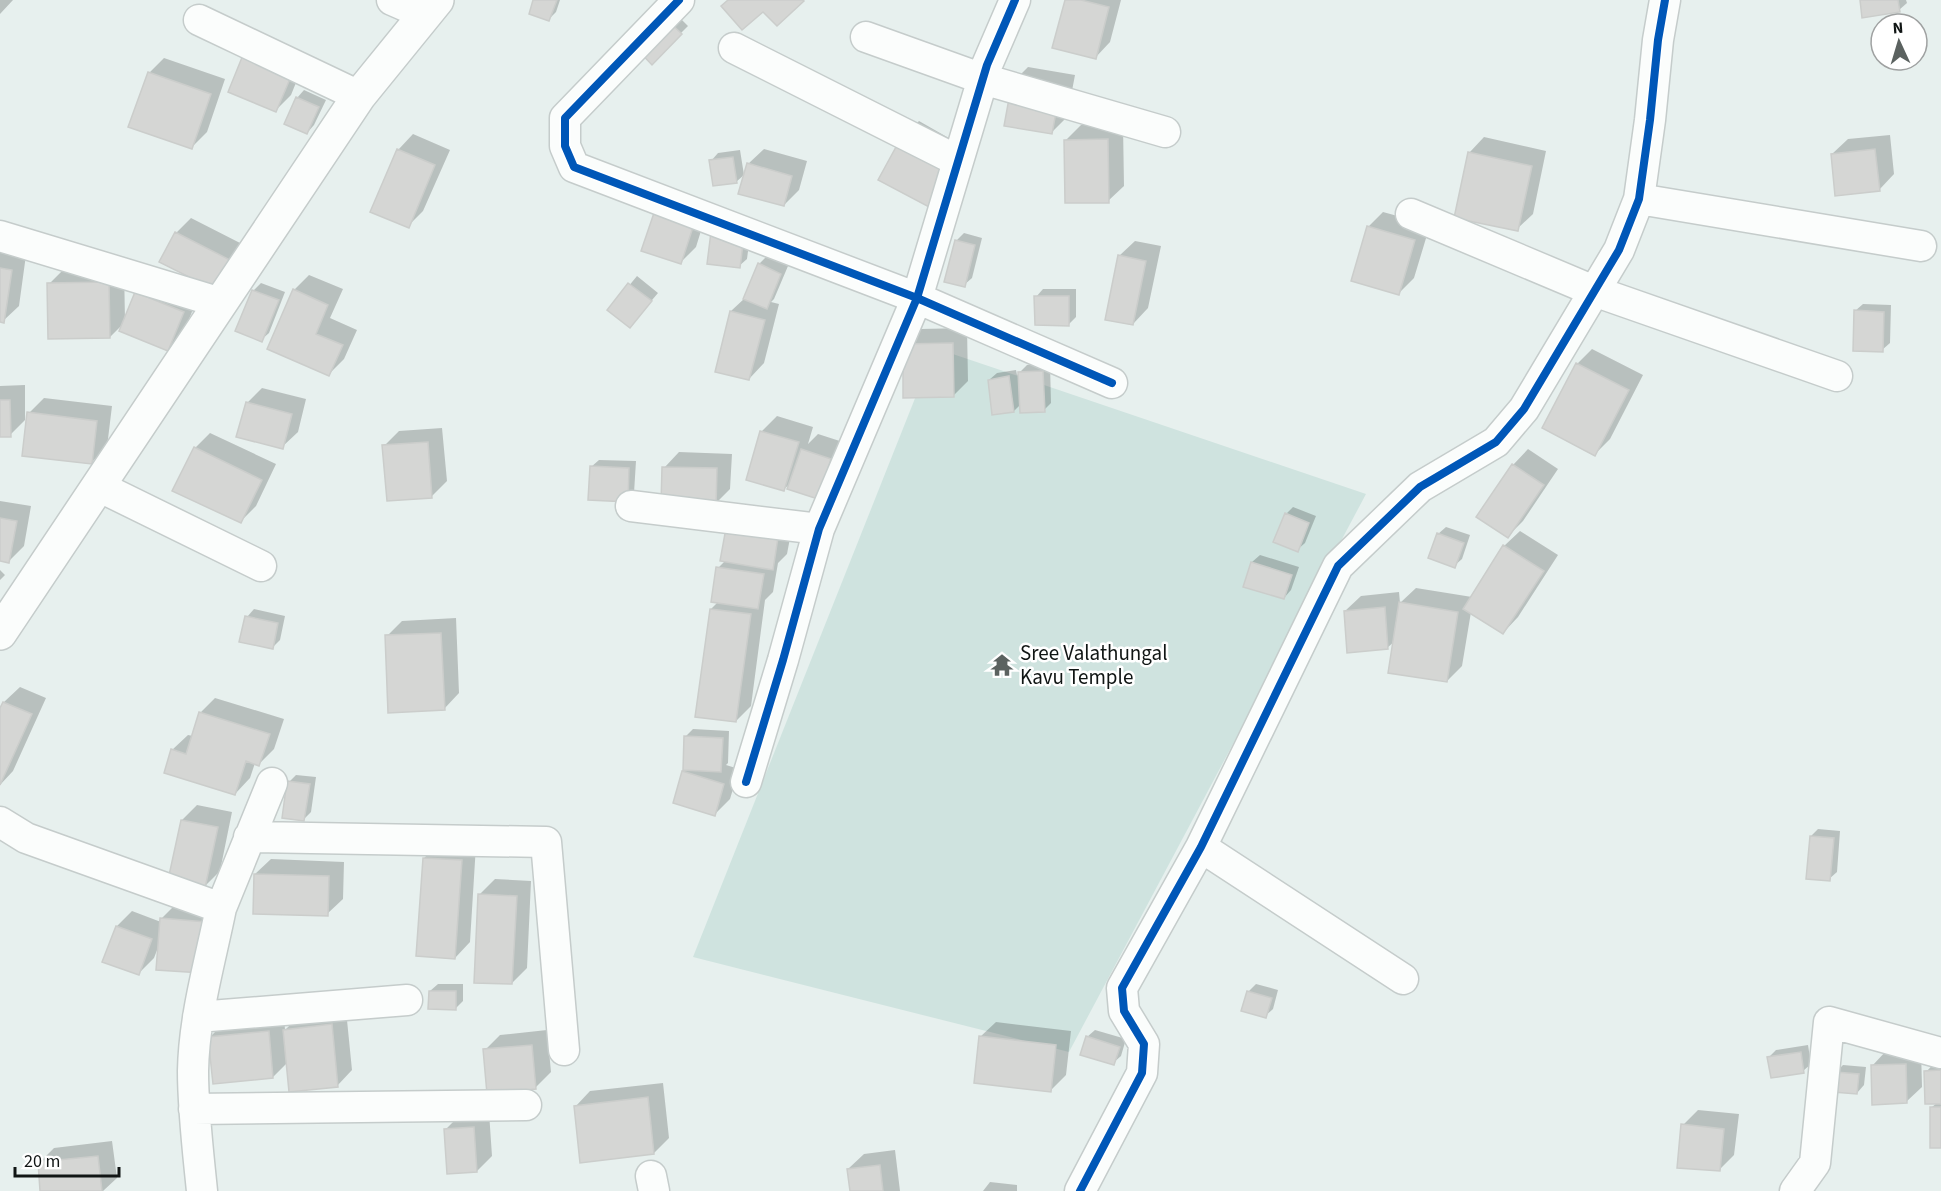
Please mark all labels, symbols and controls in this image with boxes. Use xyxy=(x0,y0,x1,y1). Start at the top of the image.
north arrow xyxy=(1869,12,1929,72)
text: N xyxy=(1892,17,1904,39)
place label: Sree Valathungal Kavu Temple xyxy=(1020,638,1168,692)
temple icon: Sree Valathungal Kavu Temple xyxy=(989,652,1015,678)
scale bar xyxy=(15,1140,118,1178)
text: 20 m xyxy=(24,1149,60,1174)

